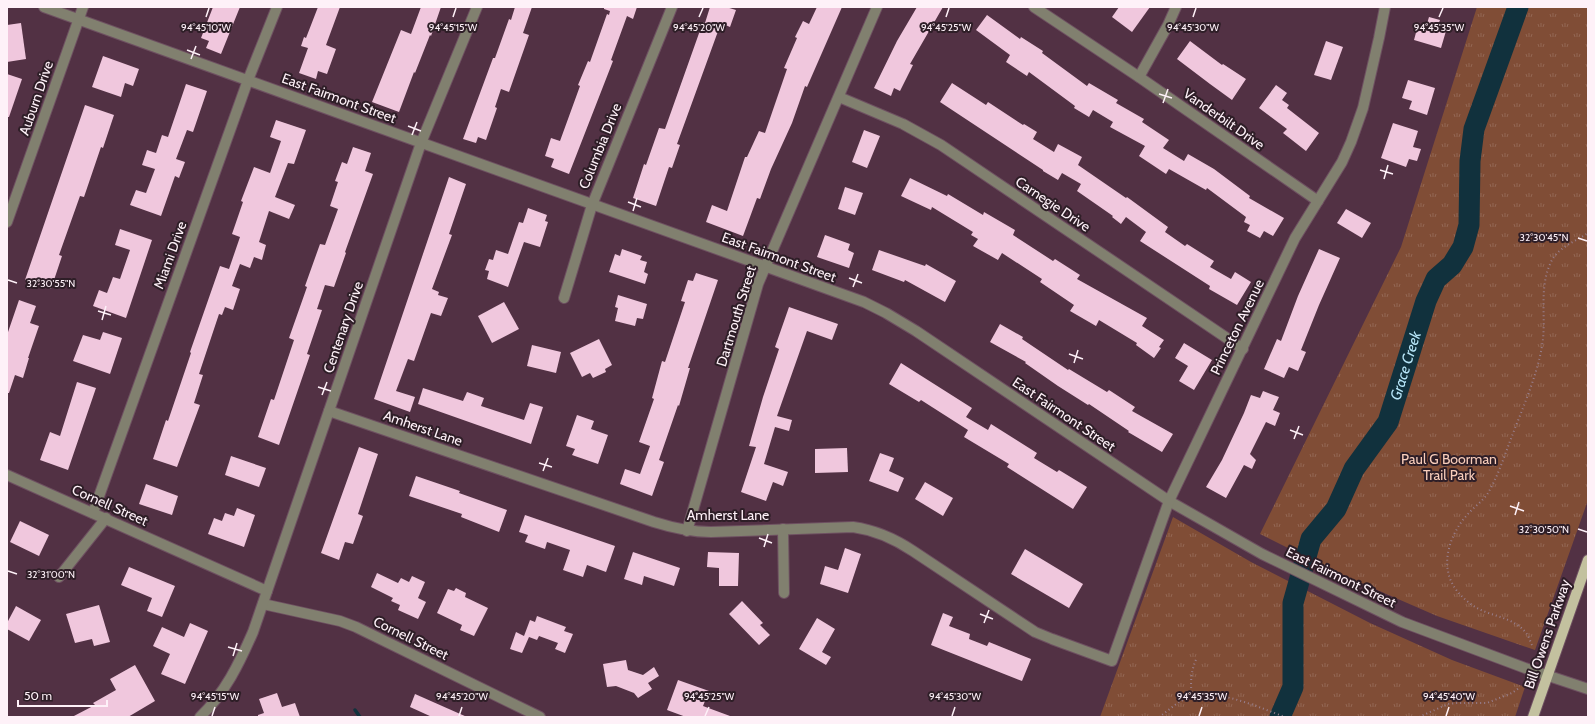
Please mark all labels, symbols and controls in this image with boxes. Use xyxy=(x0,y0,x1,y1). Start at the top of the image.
text: 94°45'10"W xyxy=(181,21,231,34)
text: 94°45'15"W xyxy=(429,21,478,34)
text: 94°45'20"W xyxy=(673,21,725,34)
text: 94°45'25"W xyxy=(921,21,972,34)
text: 94°45'30"W xyxy=(1167,21,1220,34)
text: 94°45'35"W xyxy=(1414,21,1465,34)
street label: Auburn Drive xyxy=(15,58,57,138)
street label: East Fairmont Street xyxy=(279,69,399,127)
street label: Vanderbilt Drive xyxy=(1180,84,1268,154)
street label: Columbia Drive xyxy=(575,100,625,192)
street label: Carnegie Drive xyxy=(1012,172,1094,236)
street label: Miami Drive xyxy=(149,219,191,291)
street label: East Fairmont Street xyxy=(719,228,839,286)
text: 32°30'45"N xyxy=(1520,231,1568,244)
street label: Dartmouth Street xyxy=(712,263,760,369)
street label: Princeton Avenue xyxy=(1206,276,1268,378)
text: 32°30'55"N xyxy=(27,277,75,290)
street label: Centenary Drive xyxy=(319,279,367,375)
water label: Grace Creek xyxy=(1386,329,1425,402)
street label: East Fairmont Street xyxy=(1009,373,1119,455)
street label: Amherst Lane xyxy=(381,406,465,450)
park label: Paul G Boorman Trail Park xyxy=(1401,450,1497,484)
street label: Cornell Street xyxy=(69,480,151,530)
street label: Amherst Lane xyxy=(687,506,769,524)
text: 32°30'50"N xyxy=(1519,523,1569,536)
street label: East Fairmont Street xyxy=(1283,543,1399,612)
text: 32°31'00"N xyxy=(27,568,75,581)
street label: Bill Owens Parkway xyxy=(1520,577,1574,691)
street label: Cornell Street xyxy=(371,612,452,664)
scale bar xyxy=(18,682,107,708)
text: 50 m xyxy=(24,688,52,703)
text: 94°45'15"W xyxy=(191,690,240,703)
text: 94°45'20"W xyxy=(436,690,488,703)
text: 94°45'25"W xyxy=(684,690,735,703)
text: 94°45'30"W xyxy=(929,690,982,703)
text: 94°45'35"W xyxy=(1177,690,1228,703)
text: 94°45'40"W xyxy=(1423,690,1476,703)

